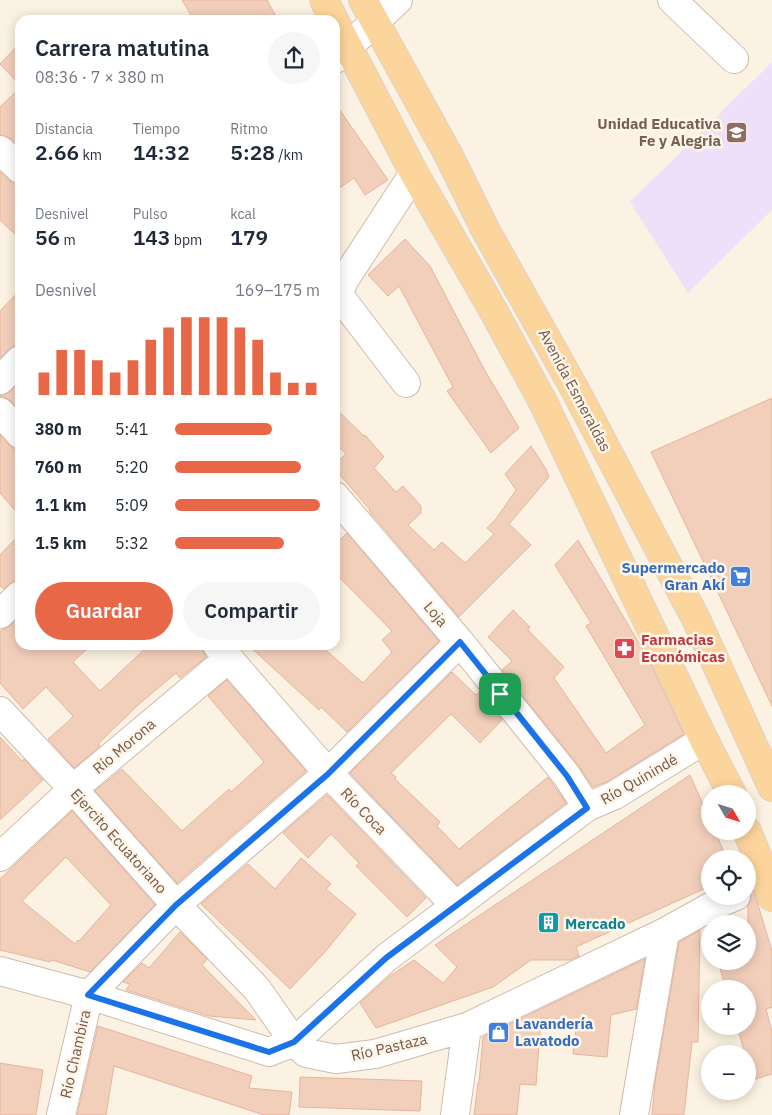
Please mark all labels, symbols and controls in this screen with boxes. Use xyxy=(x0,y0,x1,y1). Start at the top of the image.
button: share xyxy=(268,32,320,84)
text: Carrera matutina xyxy=(35,33,209,62)
text: 08:36 · 7 × 380 m xyxy=(35,67,164,87)
place label: Unidad Educativa Fe y Alegria xyxy=(597,114,721,150)
text: Distancia xyxy=(35,120,93,138)
text: Tiempo xyxy=(133,120,180,138)
text: Ritmo xyxy=(230,120,268,138)
school or university icon: Unidad Educativa Fe y Alegria xyxy=(725,120,749,144)
text: 2.66 xyxy=(35,138,79,166)
text: 14:32 xyxy=(133,138,190,166)
text: 5:28 xyxy=(230,138,275,166)
text: km xyxy=(79,146,102,164)
text: /km xyxy=(275,146,303,164)
text: Desnivel xyxy=(35,205,89,223)
text: Pulso xyxy=(133,205,168,223)
text: kcal xyxy=(230,205,256,223)
text: 56 xyxy=(35,223,60,251)
text: 143 xyxy=(133,223,170,251)
text: 179 xyxy=(230,223,268,251)
text: m xyxy=(60,231,76,249)
text: bpm xyxy=(170,231,202,249)
text: Desnivel xyxy=(35,280,96,300)
text: 169–175 m xyxy=(235,280,320,300)
street label: Avenida Esmeraldas xyxy=(535,325,615,455)
text: 380 m xyxy=(35,419,82,439)
text: 5:41 xyxy=(115,419,148,439)
text: 760 m xyxy=(35,457,82,477)
text: 5:20 xyxy=(115,457,148,477)
text: 1.1 km xyxy=(35,495,86,515)
text: 5:09 xyxy=(115,495,148,515)
text: 1.5 km xyxy=(35,533,86,553)
text: 5:32 xyxy=(115,533,148,553)
place label: Supermercado Gran Akí xyxy=(621,558,726,594)
supermarket icon: Supermercado Gran Akí xyxy=(729,564,753,588)
button: Guardar xyxy=(35,582,173,640)
button: Compartir xyxy=(183,582,320,640)
street label: Loja xyxy=(420,597,452,631)
place label: Farmacias Económicas xyxy=(641,630,725,666)
pharmacy icon: Farmacias Económicas xyxy=(613,636,637,660)
pin xyxy=(479,673,521,715)
icon: arrive xyxy=(486,680,514,708)
street label: Río Morona xyxy=(89,714,159,778)
street label: Río Quinindé xyxy=(597,749,681,809)
street label: Río Coca xyxy=(337,783,391,839)
street label: Ejercito Ecuatoriano xyxy=(67,784,171,898)
north arrow xyxy=(701,785,756,840)
map controls xyxy=(701,785,756,1100)
button: locate xyxy=(701,850,756,905)
building icon: Mercado xyxy=(537,911,561,935)
place label: Mercado xyxy=(565,914,626,933)
button: layers xyxy=(701,915,756,970)
button: + xyxy=(701,980,756,1035)
street label: Río Chambira xyxy=(56,1008,94,1100)
place label: Lavandería Lavatodo xyxy=(515,1014,594,1050)
shop icon: Lavandería Lavatodo xyxy=(487,1020,511,1044)
street label: Río Pastaza xyxy=(349,1029,429,1065)
button: − xyxy=(701,1045,756,1100)

